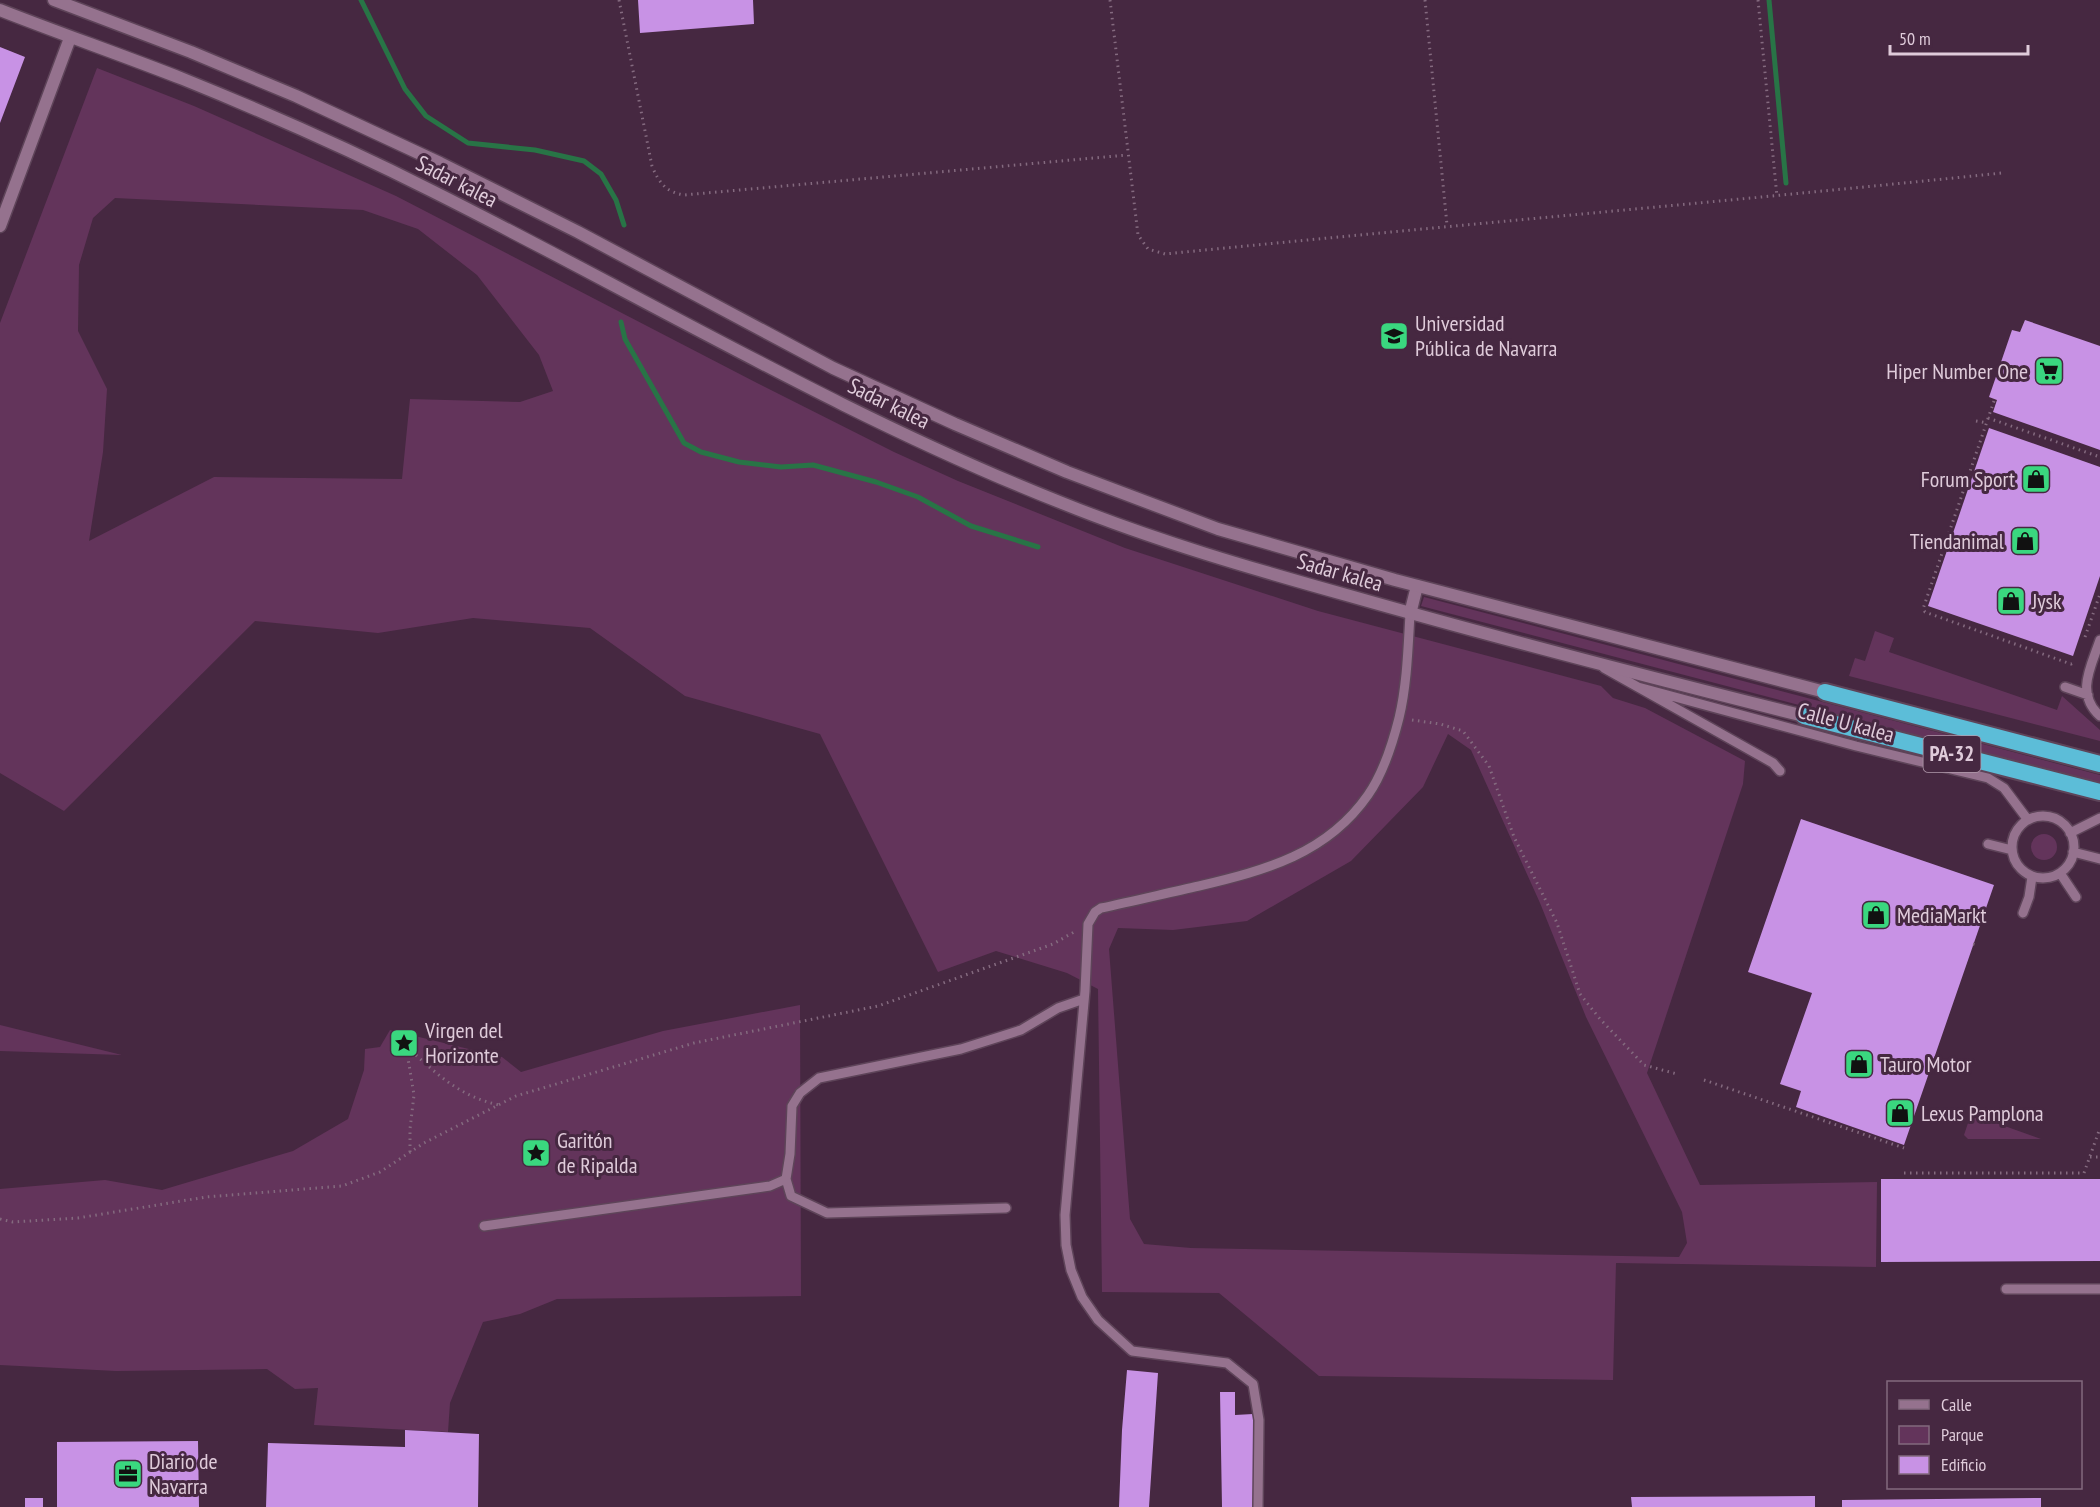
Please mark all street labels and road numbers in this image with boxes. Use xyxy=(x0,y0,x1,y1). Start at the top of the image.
street label: Sadar kalea xyxy=(412,149,502,213)
street label: Sadar kalea xyxy=(843,371,935,435)
street label: Sadar kalea xyxy=(1294,546,1386,598)
street label: Calle U kalea xyxy=(1795,696,1897,748)
road number: PA-32 xyxy=(1924,736,1980,772)

